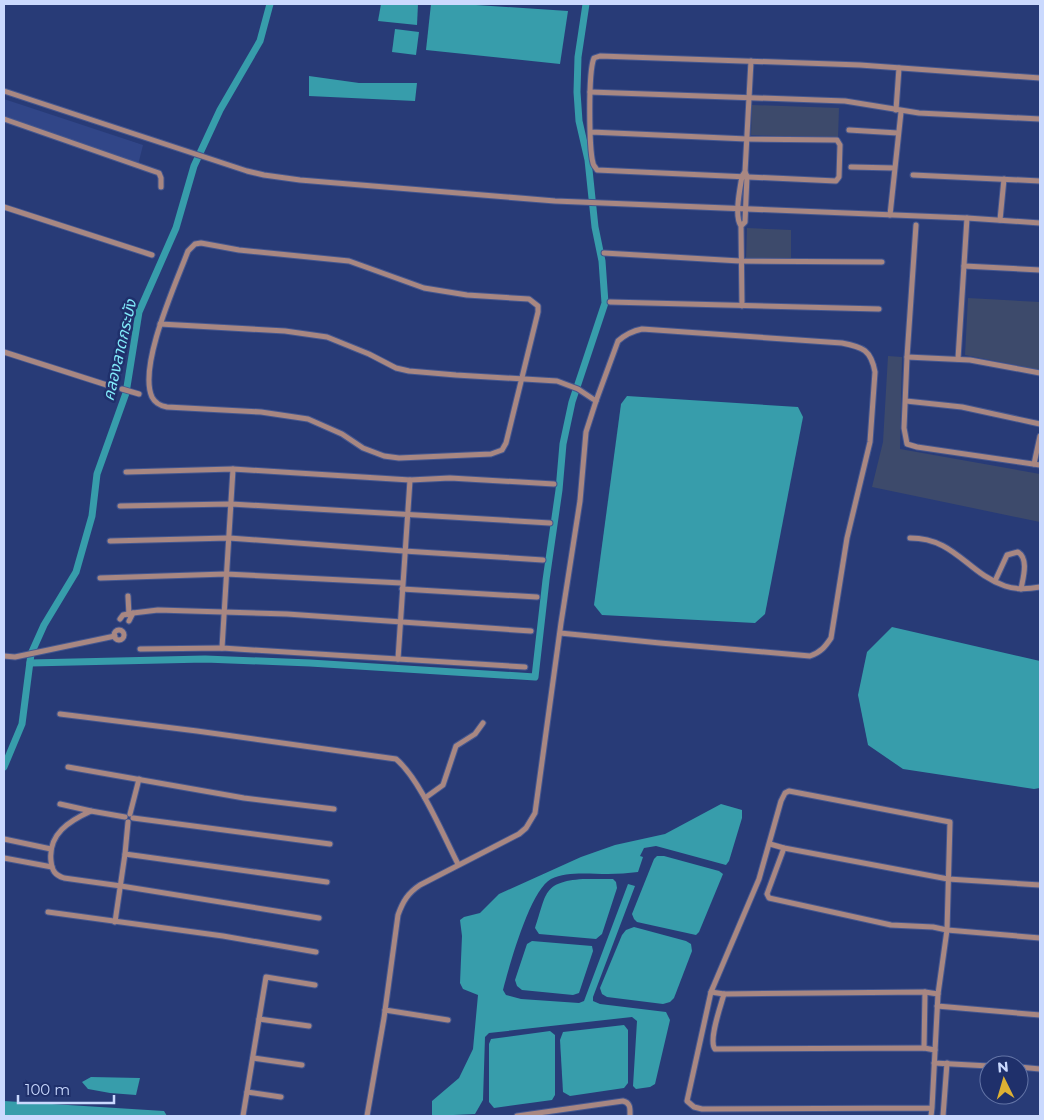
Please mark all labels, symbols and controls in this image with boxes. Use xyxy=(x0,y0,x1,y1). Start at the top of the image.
water label: คลองลาดกระบัง xyxy=(99,296,141,403)
north arrow xyxy=(979,1055,1029,1105)
text: N xyxy=(996,1058,1009,1077)
scale bar xyxy=(18,1072,114,1104)
text: 100 m xyxy=(25,1080,70,1099)

